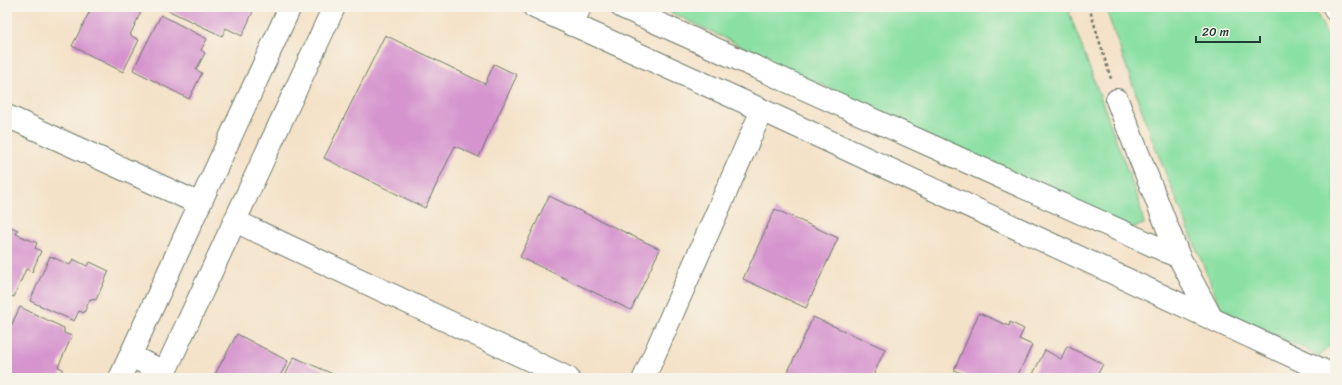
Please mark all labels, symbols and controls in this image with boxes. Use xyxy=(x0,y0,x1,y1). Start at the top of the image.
scale bar xyxy=(1196,18,1260,44)
text: 20 m xyxy=(1202,21,1229,43)

